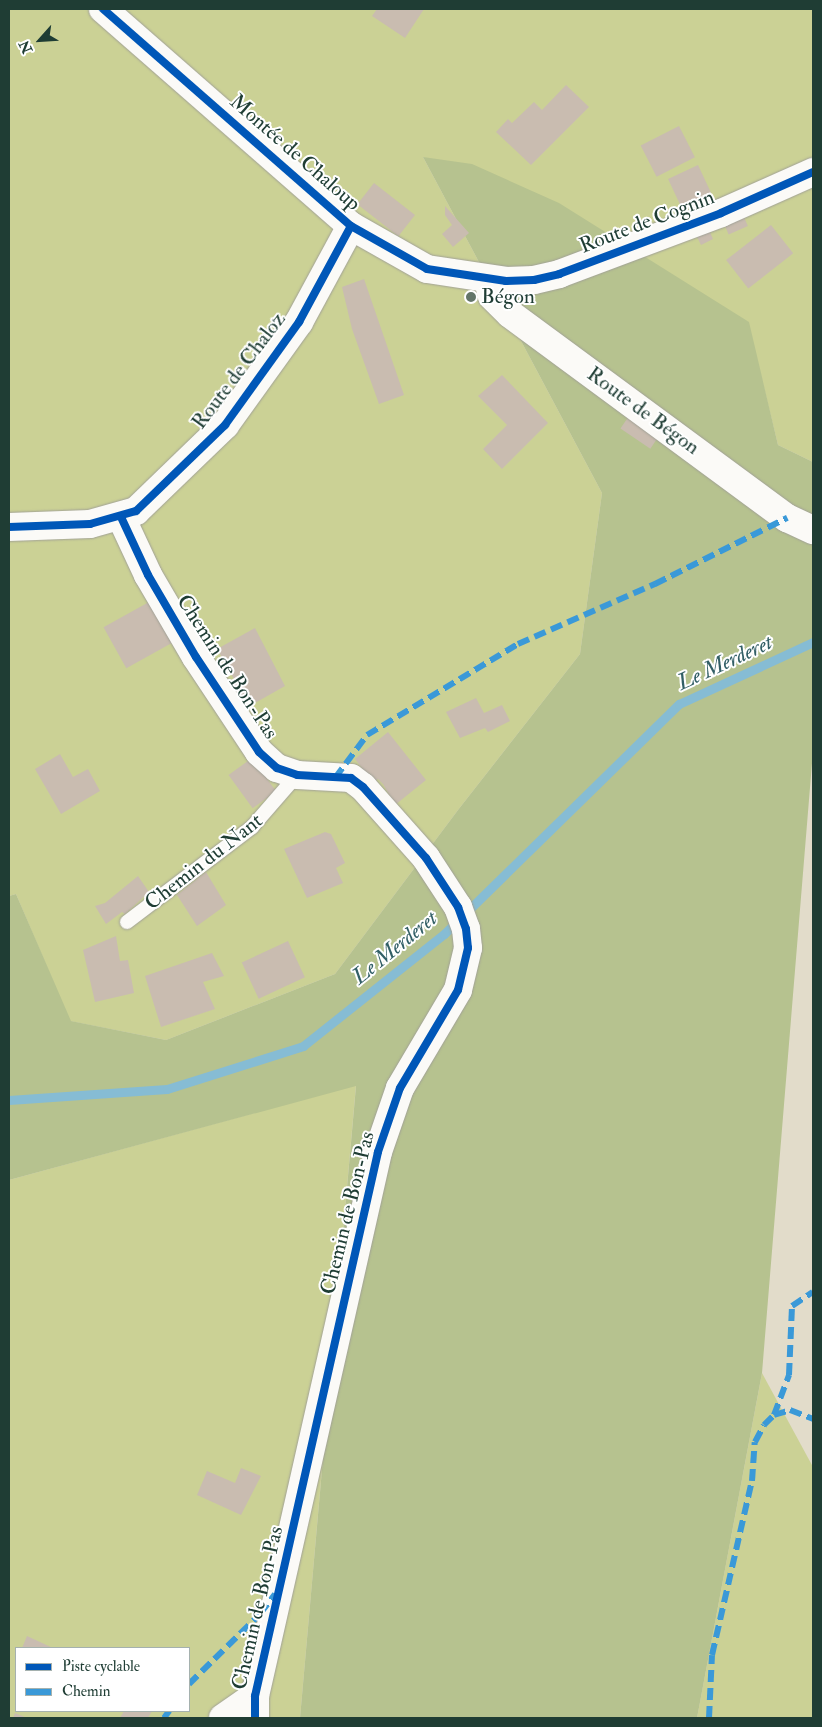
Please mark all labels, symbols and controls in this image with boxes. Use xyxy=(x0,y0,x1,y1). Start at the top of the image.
north arrow xyxy=(15,15,65,65)
text: N xyxy=(16,37,36,56)
street label: Montée de Chaloup xyxy=(224,89,366,217)
street label: Route de Cognin xyxy=(576,185,718,259)
place label: Bégon xyxy=(481,284,535,310)
marker: Bégon xyxy=(465,291,477,303)
street label: Route de Chaloz xyxy=(187,308,291,434)
street label: Route de Bégon xyxy=(582,362,704,460)
street label: Chemin de Bon-Pas xyxy=(171,590,283,744)
water label: Le Merderet xyxy=(673,629,777,697)
street label: Chemin du Nant xyxy=(140,808,268,916)
water label: Le Merderet xyxy=(347,906,443,990)
street label: Chemin de Bon-Pas xyxy=(316,1129,380,1297)
street label: Chemin de Bon-Pas xyxy=(227,1524,289,1692)
legend xyxy=(15,1647,190,1712)
text: Piste cyclable xyxy=(62,1657,140,1676)
text: Chemin xyxy=(62,1682,111,1701)

